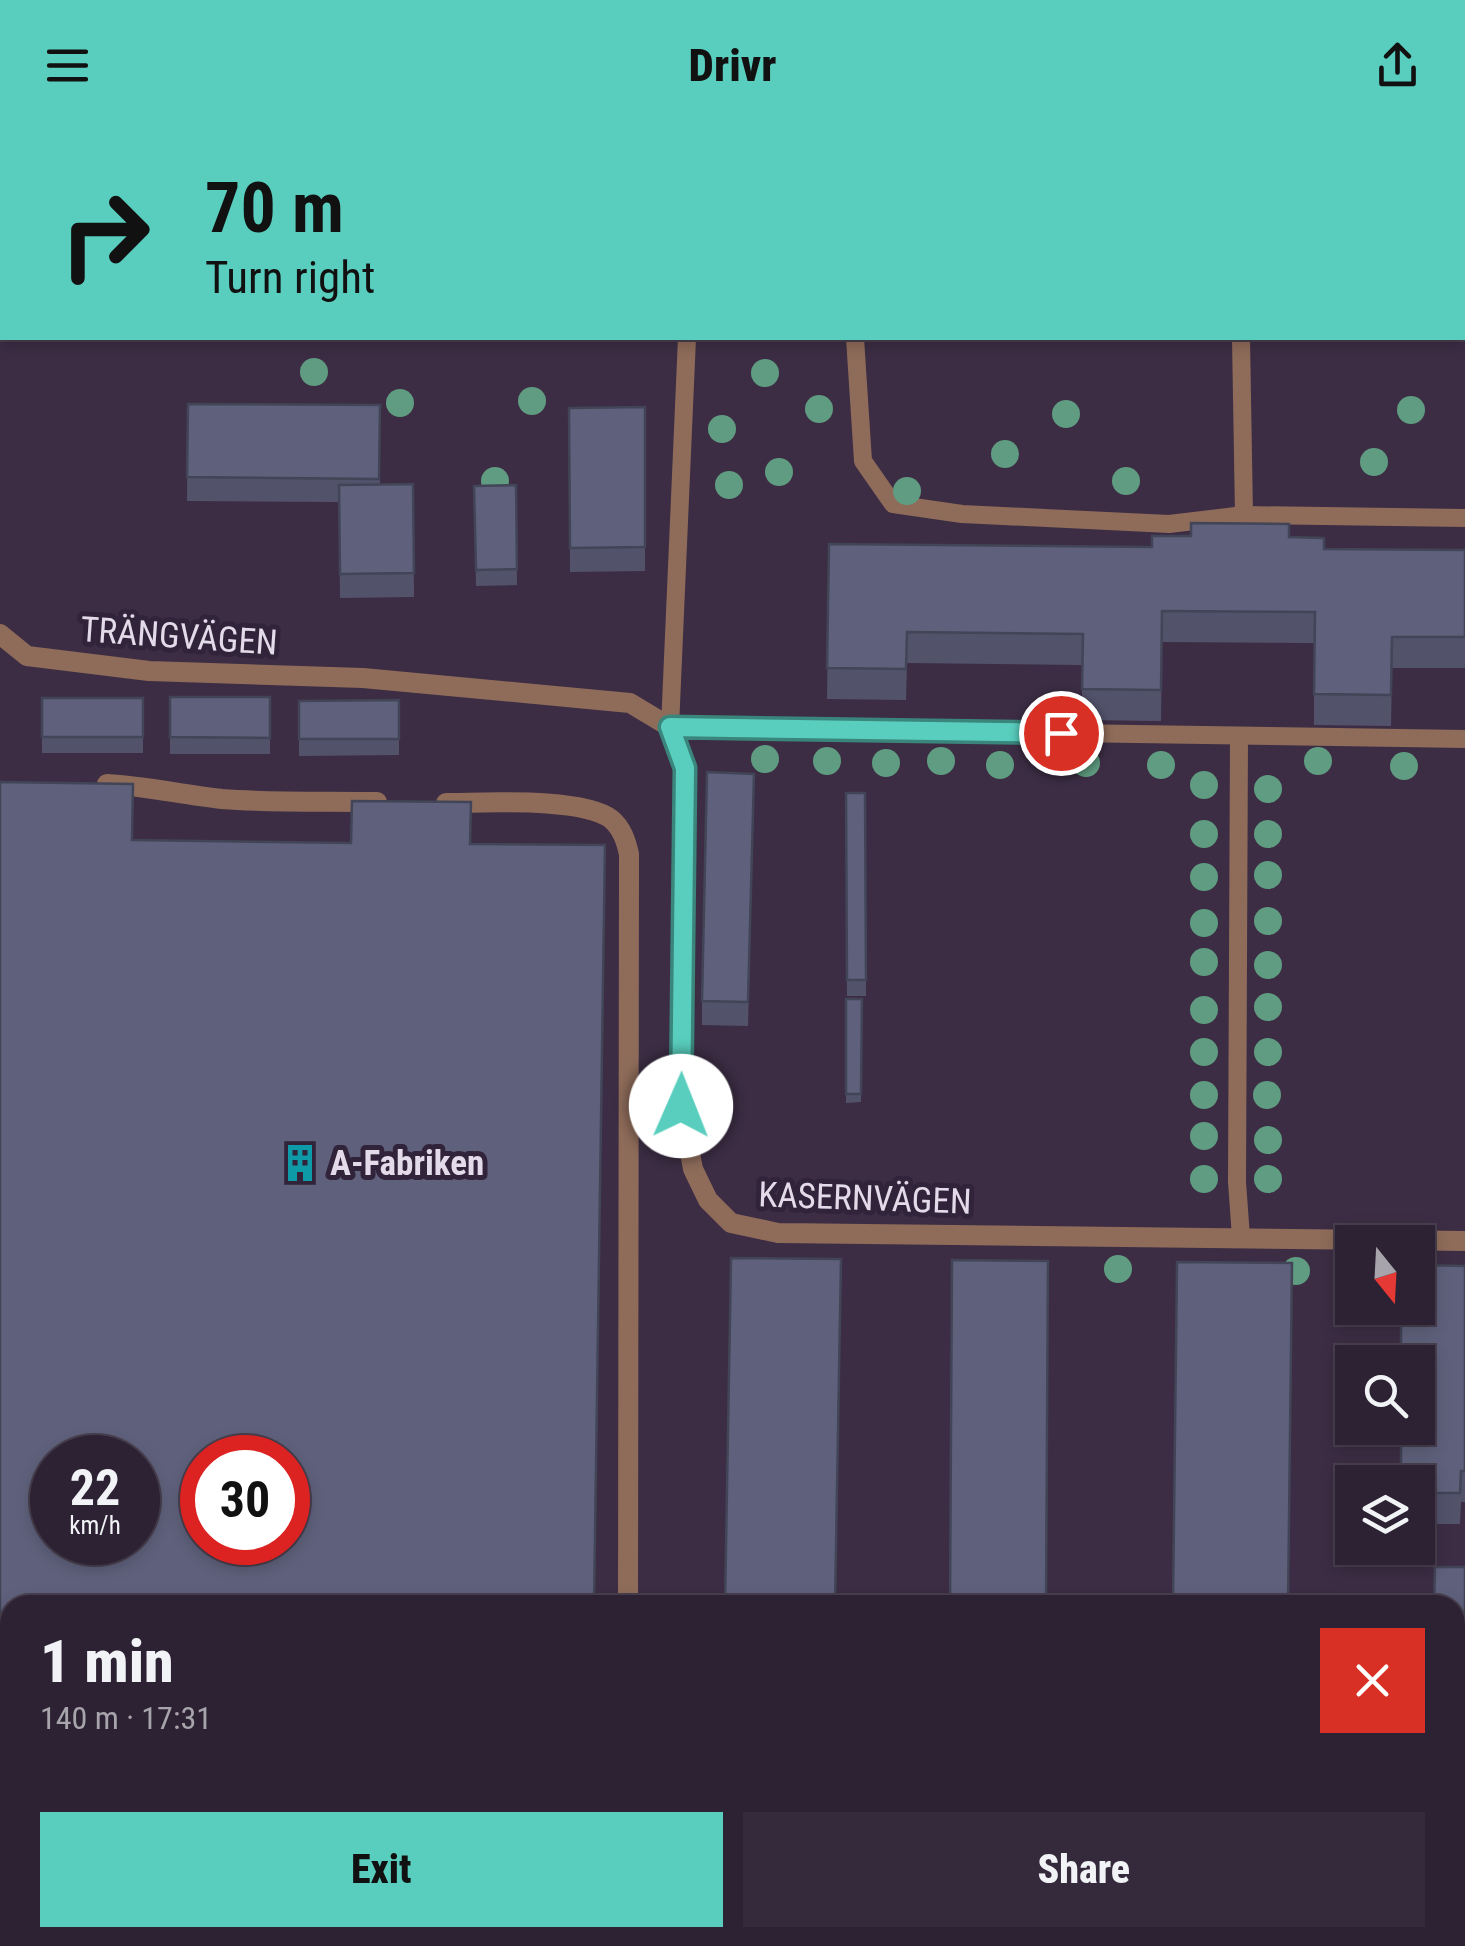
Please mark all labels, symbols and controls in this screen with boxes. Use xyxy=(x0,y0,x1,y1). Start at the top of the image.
icon: menu xyxy=(40,38,95,93)
icon: share xyxy=(1370,38,1425,93)
text: Drivr xyxy=(689,39,776,92)
text: 70 m xyxy=(205,167,344,249)
icon: right xyxy=(40,170,170,300)
text: Turn right xyxy=(205,251,375,304)
street label: TRÄNGVÄGEN xyxy=(79,609,279,664)
pin xyxy=(1019,691,1104,776)
icon: arrive xyxy=(1034,706,1089,761)
position arrow xyxy=(629,1054,733,1158)
building icon: A-Fabriken xyxy=(279,1142,321,1184)
place label: A-Fabriken xyxy=(330,1143,484,1184)
street label: KASERNVÄGEN xyxy=(758,1174,972,1223)
north arrow xyxy=(1335,1225,1435,1325)
map controls xyxy=(1335,1225,1435,1565)
button: search xyxy=(1335,1345,1435,1445)
speed limit sign: 30 xyxy=(180,1435,310,1565)
text: 22 xyxy=(70,1459,120,1517)
button: layers xyxy=(1335,1465,1435,1565)
text: km/h xyxy=(69,1511,121,1540)
text: 1 min xyxy=(40,1626,174,1697)
button: close xyxy=(1320,1628,1425,1733)
text: 140 m · 17:31 xyxy=(40,1699,212,1737)
button: Exit xyxy=(40,1812,723,1927)
button: Share xyxy=(743,1812,1425,1927)

